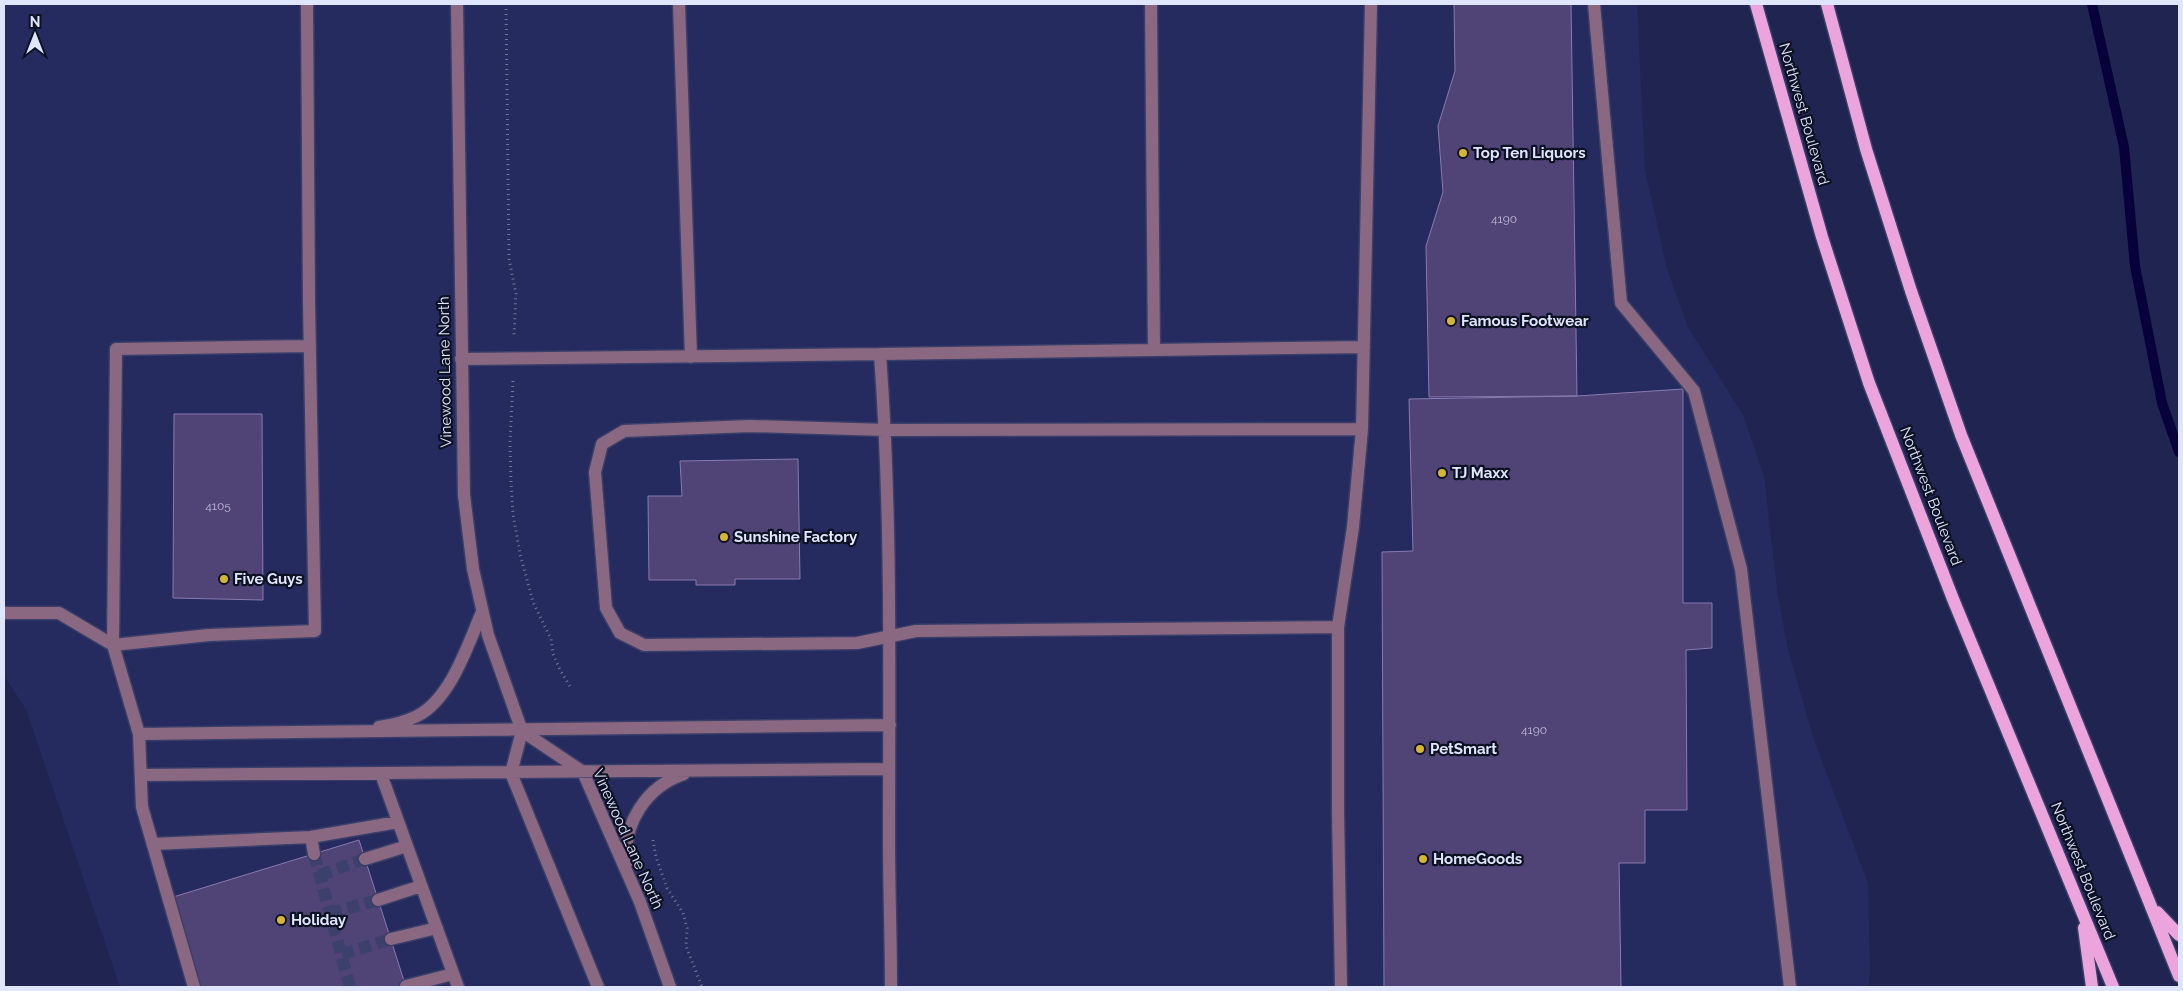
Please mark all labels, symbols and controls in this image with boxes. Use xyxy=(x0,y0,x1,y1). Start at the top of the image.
north arrow xyxy=(10,10,60,60)
text: N xyxy=(30,14,40,30)
street label: Northwest Boulevard xyxy=(1775,41,1833,187)
place label: Top Ten Liquors xyxy=(1473,144,1586,162)
marker: Top Ten Liquors xyxy=(1457,147,1469,159)
house number: 4190 xyxy=(1491,212,1517,226)
street label: Vinewood Lane North xyxy=(435,296,455,448)
place label: Famous Footwear xyxy=(1461,312,1589,330)
marker: Famous Footwear xyxy=(1445,315,1457,327)
street label: Northwest Boulevard xyxy=(1896,424,1966,568)
place label: TJ Maxx xyxy=(1452,464,1508,482)
marker: TJ Maxx xyxy=(1436,467,1448,479)
house number: 4105 xyxy=(205,499,231,513)
place label: Sunshine Factory xyxy=(734,528,858,546)
marker: Sunshine Factory xyxy=(718,531,730,543)
place label: Five Guys xyxy=(234,570,303,588)
marker: Five Guys xyxy=(218,573,230,585)
house number: 4190 xyxy=(1521,723,1547,737)
place label: PetSmart xyxy=(1430,740,1497,758)
marker: PetSmart xyxy=(1414,743,1426,755)
street label: Vinewood Lane North xyxy=(589,766,667,912)
street label: Northwest Boulevard xyxy=(2047,800,2119,942)
place label: HomeGoods xyxy=(1433,850,1522,868)
marker: HomeGoods xyxy=(1417,853,1429,865)
place label: Holiday xyxy=(291,911,347,929)
marker: Holiday xyxy=(275,914,287,926)

